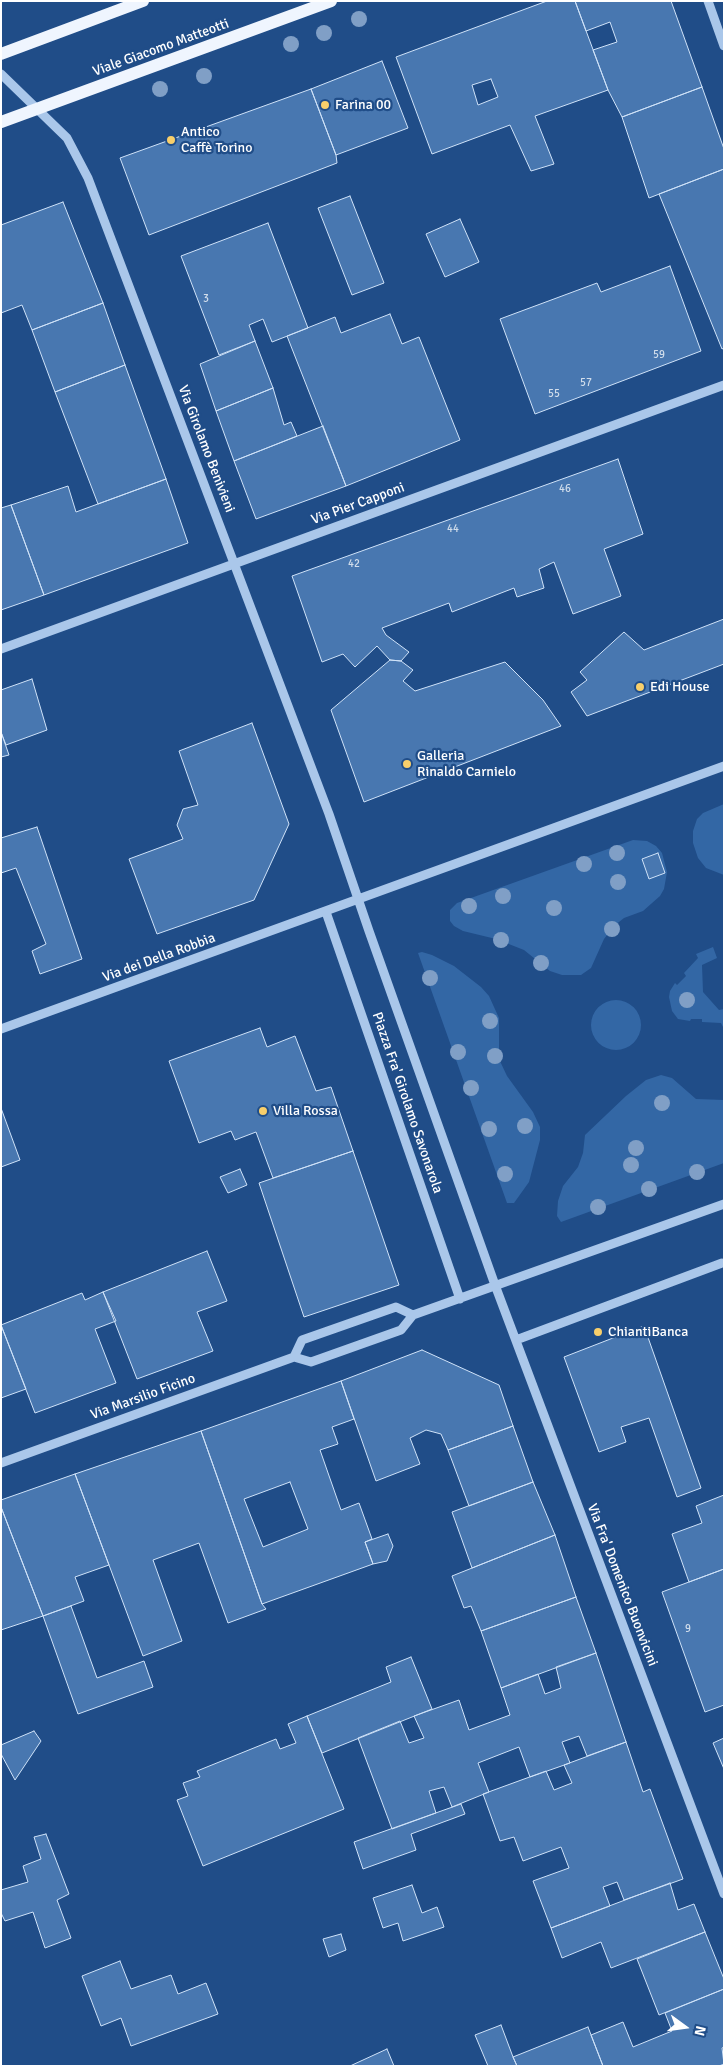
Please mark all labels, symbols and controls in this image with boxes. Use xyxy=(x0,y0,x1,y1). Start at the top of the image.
street label: Viale Giacomo Matteotti xyxy=(91,15,231,81)
place label: Farina 00 xyxy=(335,97,391,113)
marker: Farina 00 xyxy=(319,99,331,111)
place label: Antico Caffè Torino xyxy=(181,124,252,156)
marker: Antico Caffè Torino xyxy=(165,134,177,146)
house number: 3 xyxy=(203,292,209,306)
house number: 59 xyxy=(653,348,665,362)
house number: 57 xyxy=(580,376,592,390)
street label: Via Girolamo Benivieni xyxy=(174,383,238,515)
house number: 55 xyxy=(548,387,560,401)
street label: Via Pier Capponi xyxy=(309,479,407,529)
house number: 46 xyxy=(559,482,571,496)
house number: 44 xyxy=(447,522,459,536)
house number: 42 xyxy=(348,557,360,571)
place label: Edi House xyxy=(650,679,710,695)
marker: Edi House xyxy=(634,681,646,693)
place label: Galleria Rinaldo Carnielo xyxy=(417,748,516,780)
marker: Galleria Rinaldo Carnielo xyxy=(401,758,413,770)
street label: Via dei Della Robbia xyxy=(100,930,218,986)
street label: Piazza Fra' Girolamo Savonarola xyxy=(368,1010,446,1196)
place label: Villa Rossa xyxy=(273,1103,338,1119)
marker: Villa Rossa xyxy=(257,1105,269,1117)
place label: ChiantiBanca xyxy=(608,1324,688,1340)
marker: ChiantiBanca xyxy=(592,1326,604,1338)
street label: Via Marsilio Ficino xyxy=(88,1370,198,1424)
street label: Via Fra' Domenico Buonvicini xyxy=(583,1501,661,1669)
house number: 9 xyxy=(685,1622,691,1636)
north arrow xyxy=(660,2002,710,2052)
text: N xyxy=(691,2024,709,2038)

